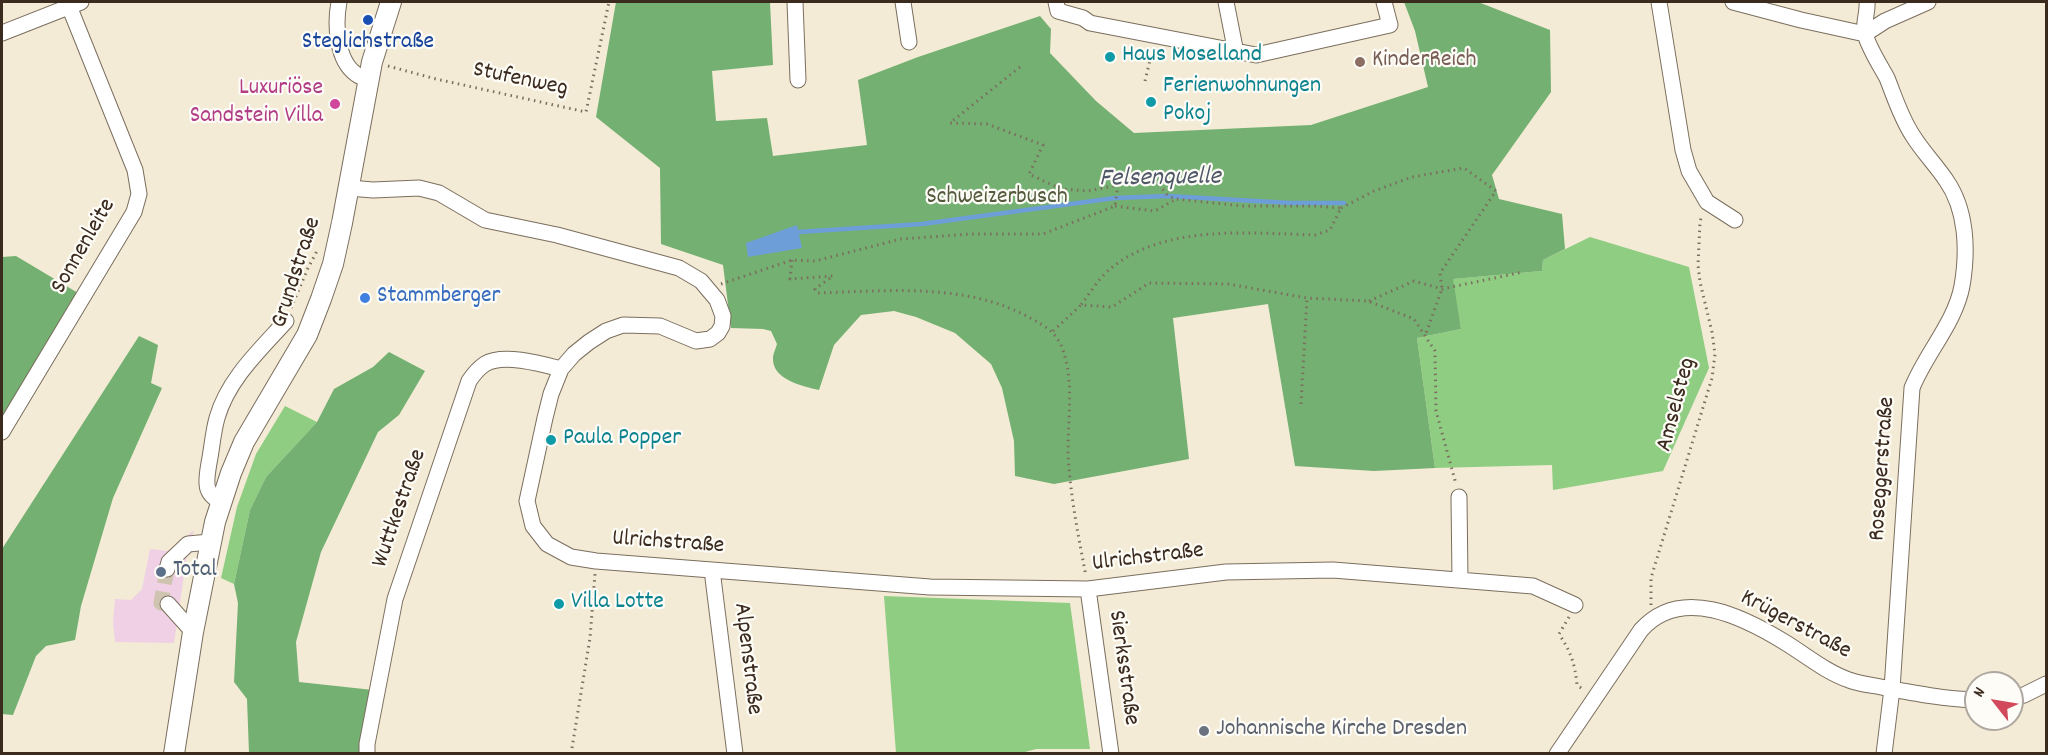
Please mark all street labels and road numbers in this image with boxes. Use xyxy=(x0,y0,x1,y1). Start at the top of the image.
street label: Stufenweg xyxy=(470,57,570,105)
street label: Sonnenleite xyxy=(46,194,124,300)
street label: Grundstraße xyxy=(267,214,329,332)
street label: Amselsteg xyxy=(1652,355,1704,455)
street label: Roseggerstraße xyxy=(1865,396,1903,542)
street label: Wuttkestraße xyxy=(367,446,435,572)
street label: Ulrichstraße xyxy=(611,526,725,562)
street label: Ulrichstraße xyxy=(1091,538,1205,580)
street label: Krügerstraße xyxy=(1735,585,1855,667)
street label: Alpenstraße xyxy=(725,601,767,717)
street label: Sierksstraße xyxy=(1100,609,1144,727)

